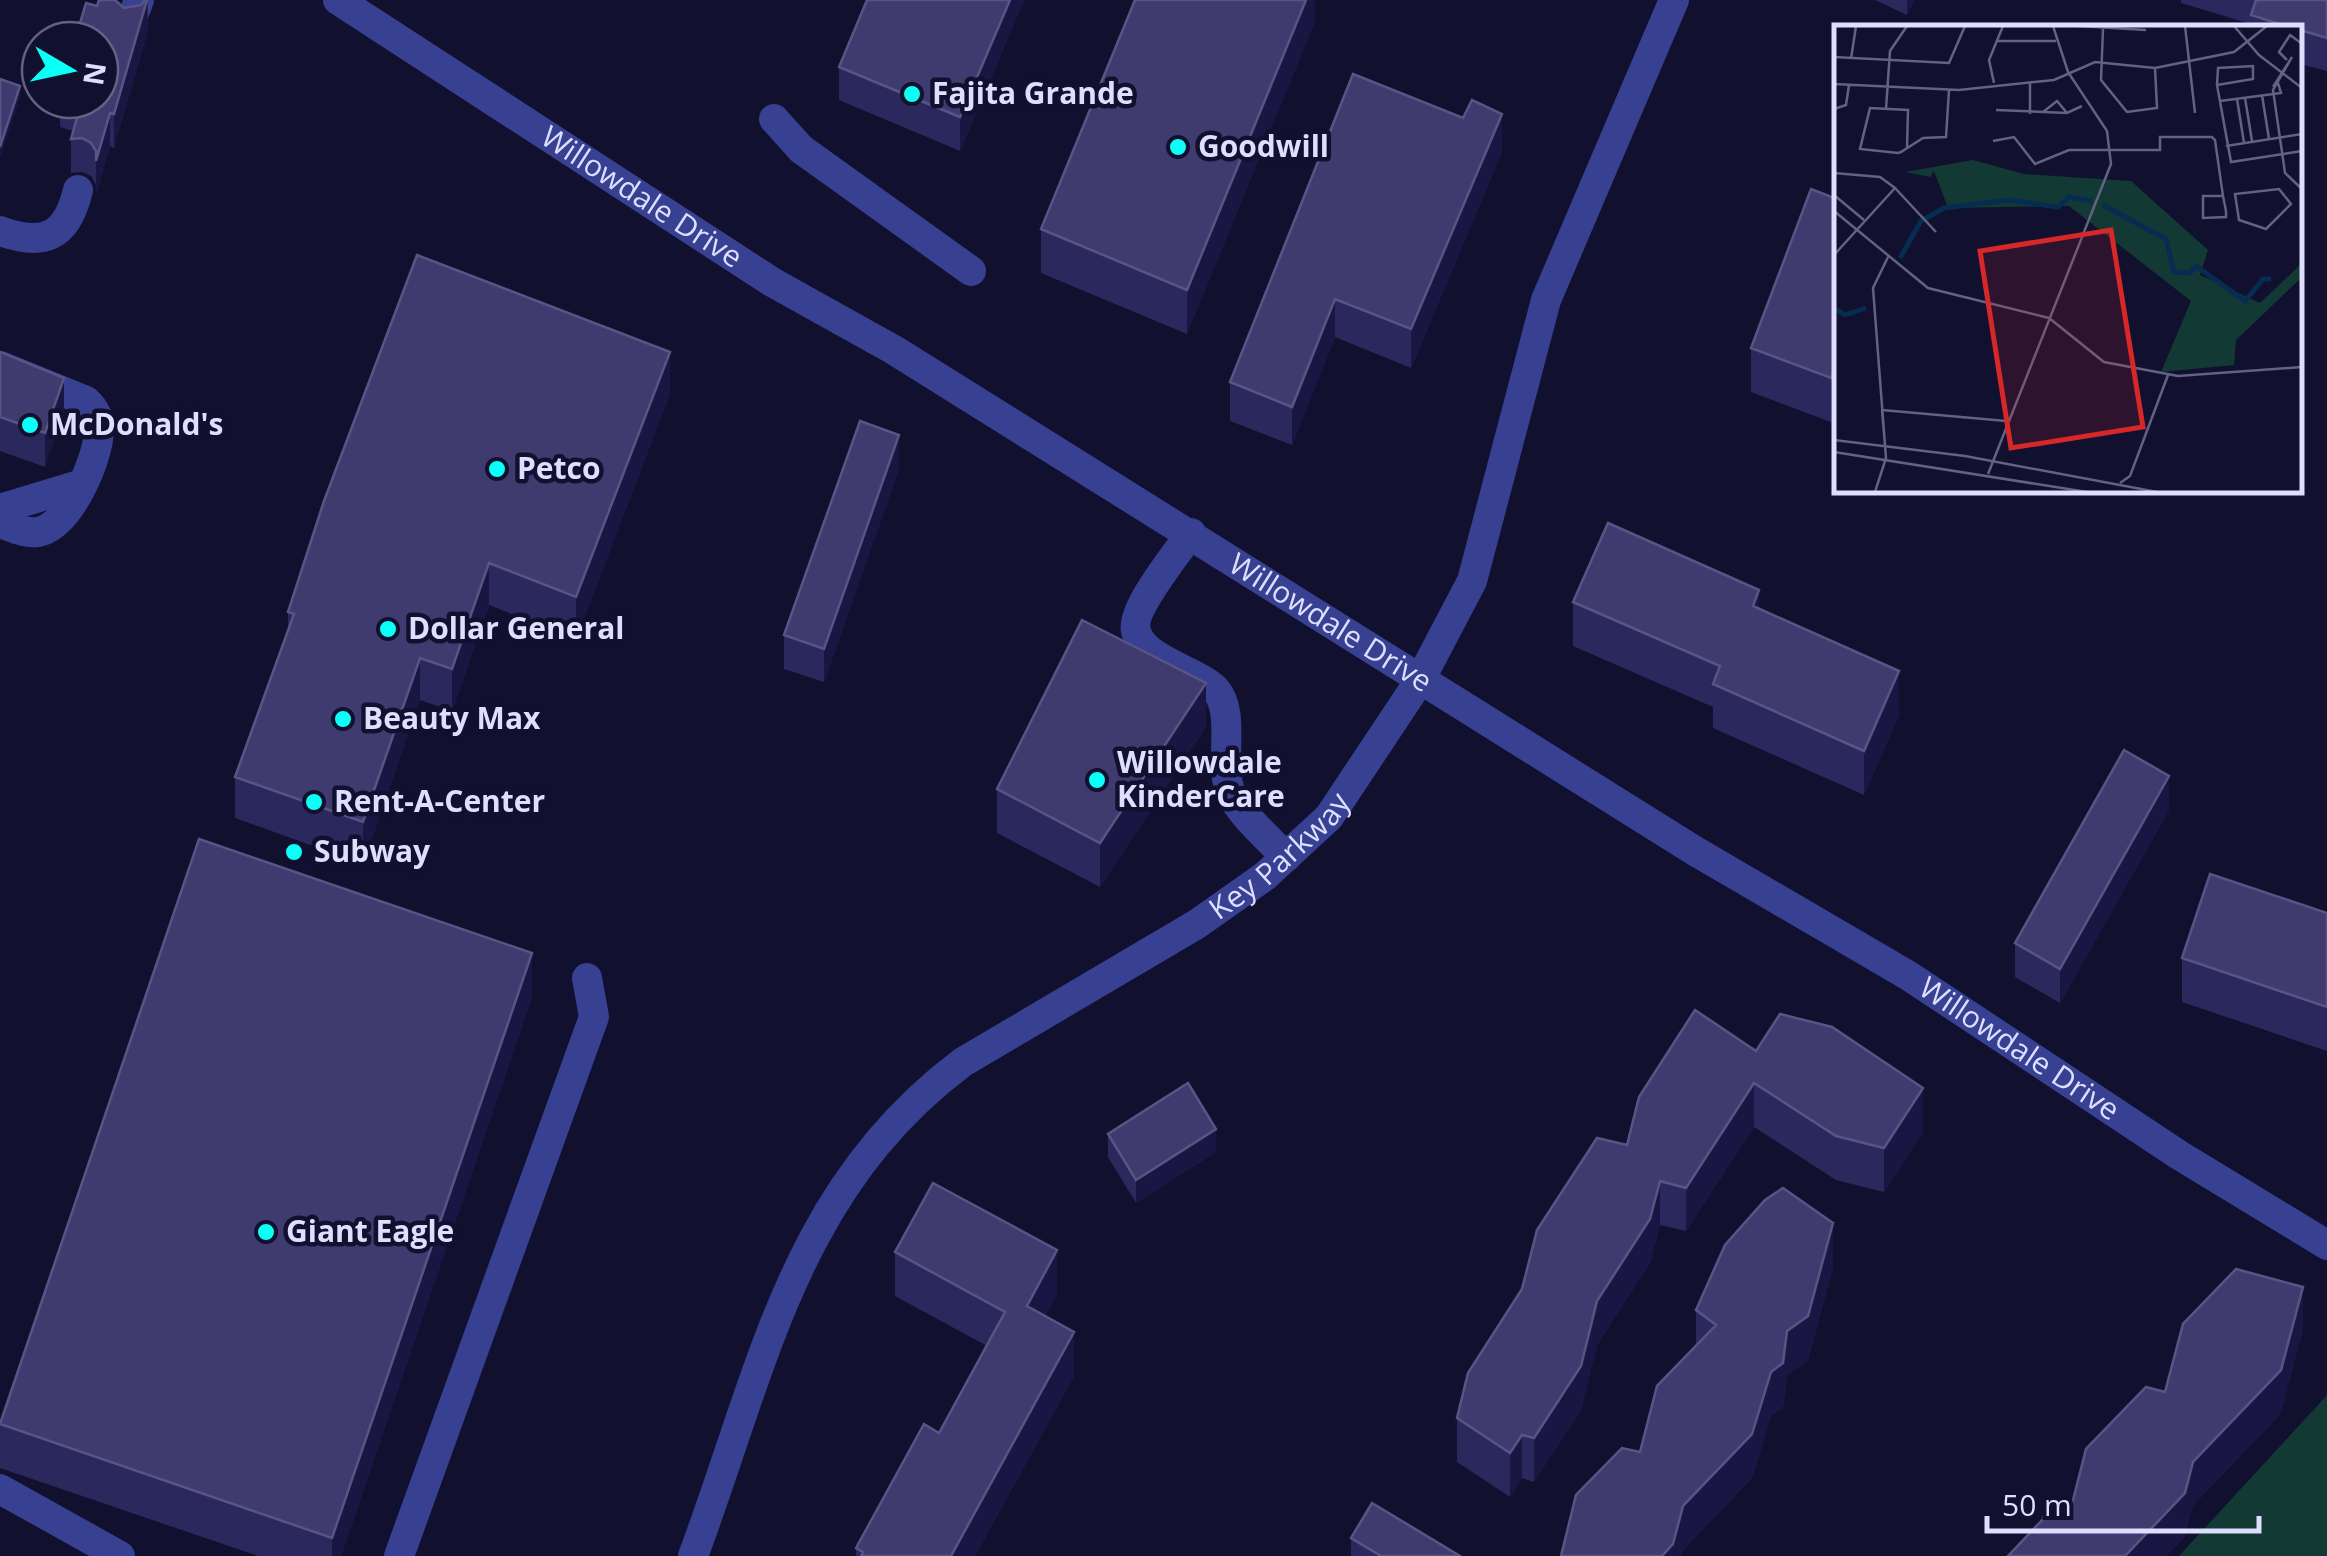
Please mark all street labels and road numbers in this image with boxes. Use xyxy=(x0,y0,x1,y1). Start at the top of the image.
street label: Willowdale Drive xyxy=(534,115,751,277)
street label: Willowdale Drive xyxy=(1222,543,1441,701)
street label: Key Parkway xyxy=(1200,783,1359,928)
street label: Willowdale Drive xyxy=(1912,966,2128,1129)

